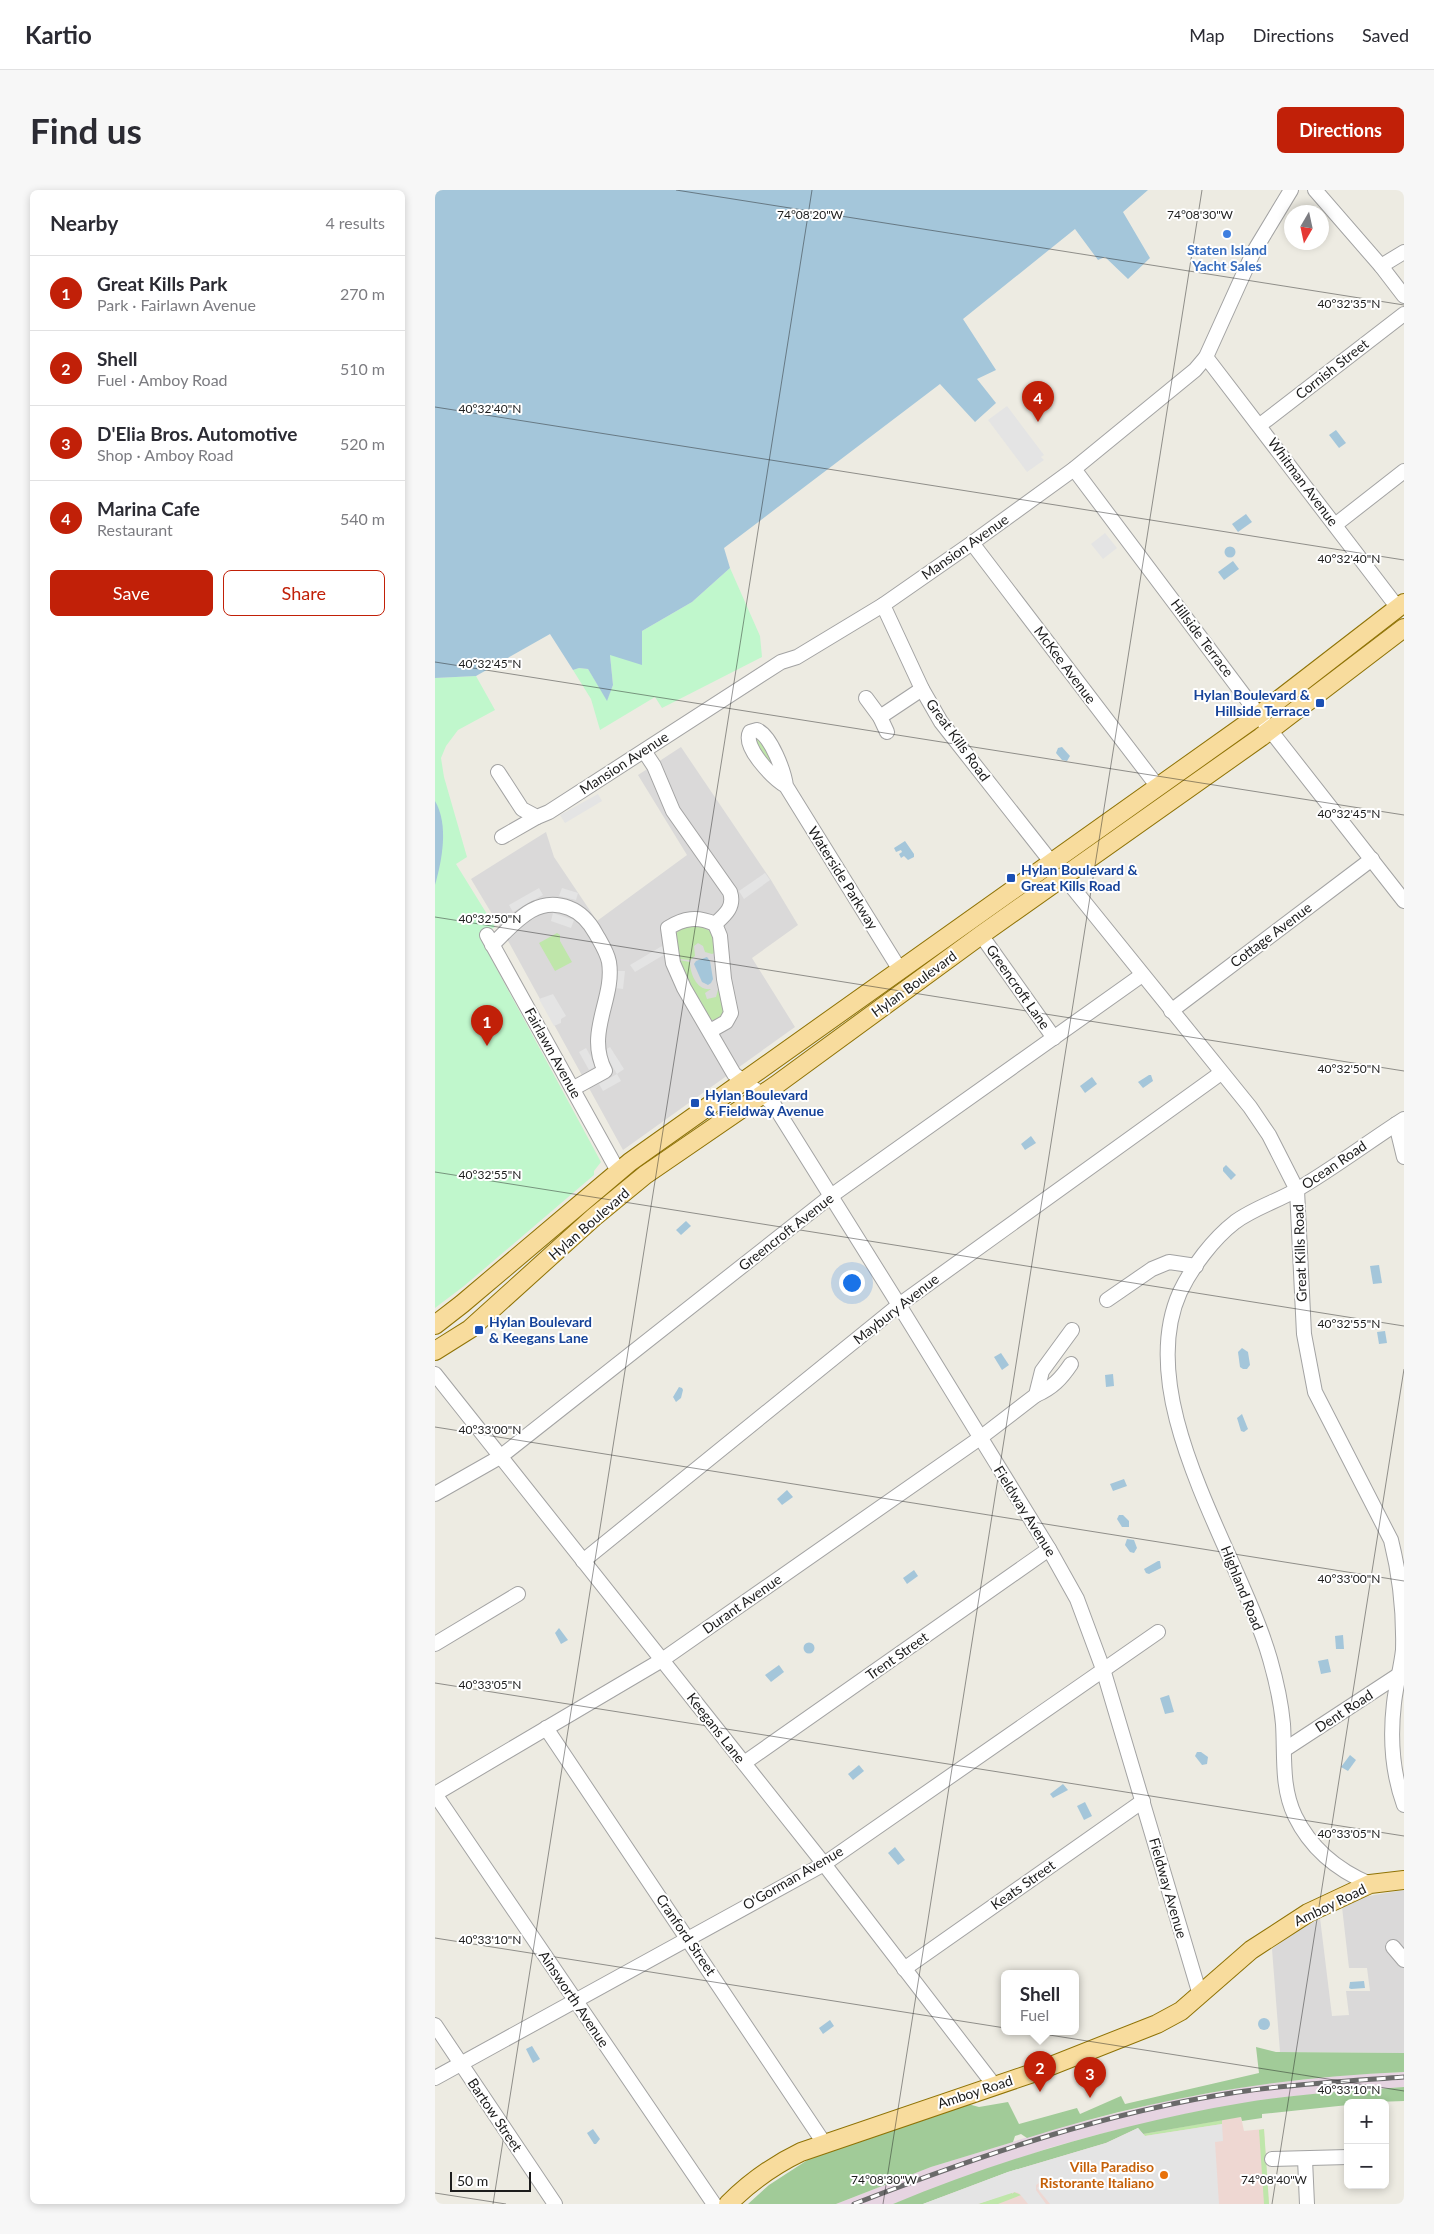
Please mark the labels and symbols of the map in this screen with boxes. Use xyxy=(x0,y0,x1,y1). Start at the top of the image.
north arrow xyxy=(1284,205,1329,250)
text: 74°08'20"W xyxy=(777,207,844,222)
text: 74°08'30"W xyxy=(1167,207,1234,222)
marker: Staten Island Yacht Sales xyxy=(1221,228,1233,240)
place label: Staten Island Yacht Sales xyxy=(1187,241,1267,274)
text: 40°32'35"N xyxy=(1318,296,1380,311)
street label: Cornish Street xyxy=(1292,335,1371,402)
pin: 4 xyxy=(1022,381,1054,422)
text: 40°32'40"N xyxy=(459,401,521,416)
street label: Whitman Avenue xyxy=(1265,434,1342,529)
street label: Mansion Avenue xyxy=(918,510,1011,583)
text: 40°32'40"N xyxy=(1318,551,1380,566)
street label: Hillside Terrace xyxy=(1168,595,1237,680)
street label: McKee Avenue xyxy=(1031,623,1100,707)
text: 40°32'45"N xyxy=(459,656,521,671)
place label: Hylan Boulevard & Hillside Terrace xyxy=(1193,686,1311,719)
street label: Great Kills Road xyxy=(923,695,994,784)
marker: Hylan Boulevard & Hillside Terrace xyxy=(1314,697,1326,709)
street label: Mansion Avenue xyxy=(576,728,671,798)
text: 40°32'45"N xyxy=(1318,806,1380,821)
street label: Waterside Parkway xyxy=(805,823,882,933)
place label: Hylan Boulevard & Great Kills Road xyxy=(1021,861,1138,894)
marker: Hylan Boulevard & Great Kills Road xyxy=(1005,872,1017,884)
street label: Cottage Avenue xyxy=(1227,898,1315,971)
text: 40°32'50"N xyxy=(459,911,521,926)
street label: Greencroft Lane xyxy=(983,941,1054,1032)
street label: Hylan Boulevard xyxy=(868,947,960,1020)
pin: 1 xyxy=(471,1005,503,1046)
street label: Fairlawn Avenue xyxy=(522,1005,585,1101)
text: 40°32'50"N xyxy=(1318,1061,1380,1076)
place label: Hylan Boulevard & Fieldway Avenue xyxy=(705,1086,824,1119)
marker: Hylan Boulevard & Fieldway Avenue xyxy=(689,1097,701,1109)
street label: Ocean Road xyxy=(1298,1137,1369,1192)
text: 40°32'55"N xyxy=(459,1167,521,1182)
street label: Hylan Boulevard xyxy=(545,1184,632,1263)
street label: Greencroft Avenue xyxy=(735,1189,837,1274)
street label: Great Kills Road xyxy=(1289,1204,1310,1302)
your location xyxy=(839,1270,865,1296)
street label: Maybury Avenue xyxy=(850,1270,942,1347)
place label: Hylan Boulevard & Keegans Lane xyxy=(489,1313,592,1346)
text: 40°32'55"N xyxy=(1318,1316,1380,1331)
marker: Hylan Boulevard & Keegans Lane xyxy=(473,1324,485,1336)
text: 40°33'00"N xyxy=(459,1422,521,1437)
street label: Fieldway Avenue xyxy=(991,1462,1060,1559)
street label: Highland Road xyxy=(1218,1543,1267,1633)
street label: Durant Avenue xyxy=(699,1570,784,1637)
text: 40°33'00"N xyxy=(1318,1571,1380,1586)
street label: Trent Street xyxy=(862,1628,931,1683)
text: 40°33'05"N xyxy=(459,1677,521,1692)
street label: Dent Road xyxy=(1312,1686,1376,1735)
street label: Keegans Lane xyxy=(684,1689,749,1766)
text: 40°33'05"N xyxy=(1318,1826,1380,1841)
street label: Fieldway Avenue xyxy=(1146,1836,1191,1940)
street label: O'Gorman Avenue xyxy=(740,1842,846,1913)
street label: Keats Street xyxy=(987,1856,1058,1913)
street label: Amboy Road xyxy=(1291,1880,1369,1929)
street label: Cranford Street xyxy=(653,1891,720,1979)
text: 40°33'10"N xyxy=(459,1932,521,1947)
street label: Ainsworth Avenue xyxy=(536,1947,613,2050)
pin: 2 xyxy=(1024,2051,1056,2092)
pin: 3 xyxy=(1074,2057,1106,2098)
street label: Amboy Road xyxy=(935,2071,1015,2112)
street label: Bartow Street xyxy=(465,2075,526,2155)
text: 40°33'10"N xyxy=(1318,2082,1380,2097)
place label: Villa Paradiso Ristorante Italiano xyxy=(1040,2158,1154,2191)
scale bar xyxy=(450,2169,531,2192)
marker: Villa Paradiso Ristorante Italiano xyxy=(1158,2169,1170,2181)
text: 74°08'30"W xyxy=(851,2172,918,2187)
text: 74°08'40"W xyxy=(1241,2172,1308,2187)

